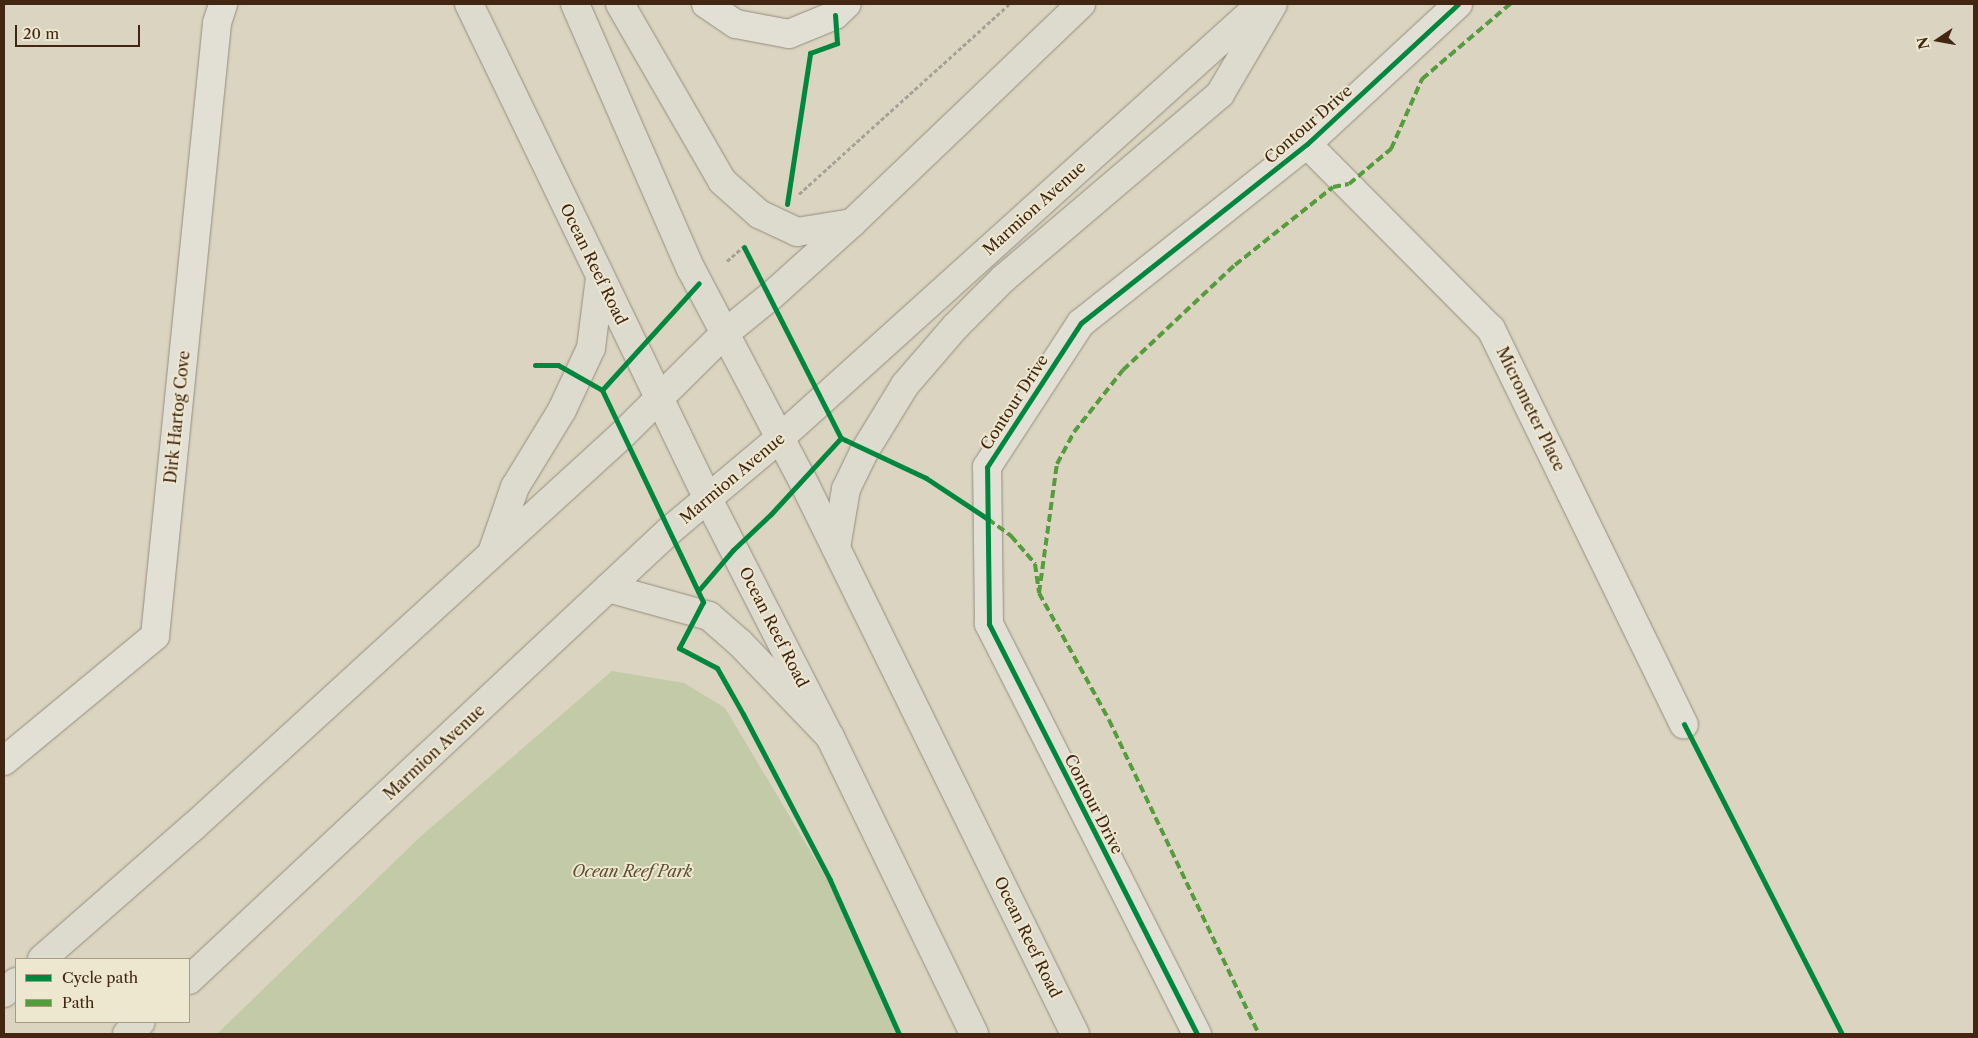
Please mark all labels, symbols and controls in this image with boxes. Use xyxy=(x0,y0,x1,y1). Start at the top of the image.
scale bar xyxy=(18,15,142,47)
north arrow xyxy=(1913,15,1963,65)
text: 20 m xyxy=(23,24,59,43)
text: N xyxy=(1913,35,1933,51)
street label: Contour Drive xyxy=(1260,81,1356,167)
street label: Marmion Avenue xyxy=(979,157,1089,259)
street label: Ocean Reef Road xyxy=(556,200,632,328)
street label: Micrometer Place xyxy=(1492,344,1570,474)
street label: Dirk Hartog Cove xyxy=(160,349,194,485)
street label: Contour Drive xyxy=(976,351,1052,453)
street label: Marmion Avenue xyxy=(675,428,789,528)
street label: Ocean Reef Road xyxy=(735,564,813,690)
street label: Marmion Avenue xyxy=(379,700,489,804)
street label: Contour Drive xyxy=(1060,751,1128,857)
park label: Ocean Reef Park xyxy=(572,861,692,881)
street label: Ocean Reef Road xyxy=(990,873,1066,1001)
legend xyxy=(15,958,190,1023)
text: Cycle path xyxy=(62,968,138,987)
text: Path xyxy=(62,993,94,1012)

